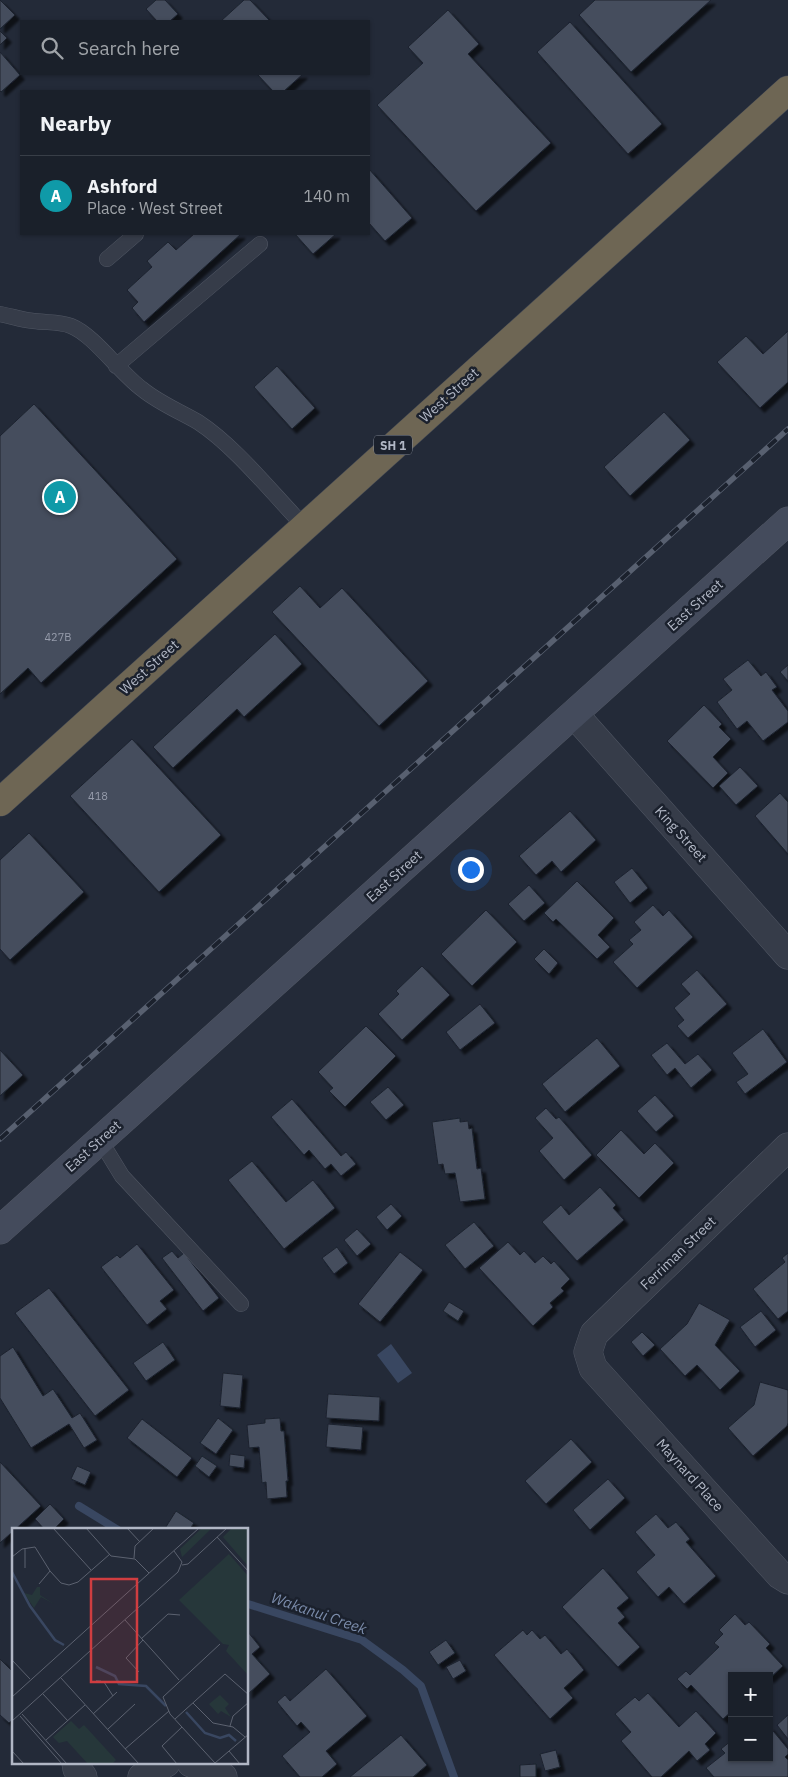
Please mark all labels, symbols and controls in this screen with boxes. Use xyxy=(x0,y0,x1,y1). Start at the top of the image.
search box xyxy=(20,20,370,75)
icon: search xyxy=(38,34,66,62)
text: Search here xyxy=(78,36,180,60)
text: Nearby xyxy=(40,109,111,137)
text: Ashford xyxy=(87,174,158,198)
text: A xyxy=(51,186,61,206)
text: 140 m xyxy=(303,186,350,206)
text: Place · West Street xyxy=(87,198,223,218)
street label: West Street xyxy=(416,364,482,426)
road number: SH 1 xyxy=(374,436,412,454)
pin: A xyxy=(44,478,76,516)
street label: East Street xyxy=(663,575,727,635)
house number: 427B xyxy=(45,630,71,644)
street label: West Street xyxy=(116,636,182,698)
house number: 418 xyxy=(88,789,108,803)
street label: King Street xyxy=(651,802,711,866)
street label: East Street xyxy=(362,846,426,906)
your location xyxy=(458,857,484,883)
street label: East Street xyxy=(61,1116,125,1176)
street label: Ferriman Street xyxy=(636,1212,720,1294)
street label: Maynard Place xyxy=(653,1435,728,1515)
inset map xyxy=(12,1528,249,1764)
water label: Wakanui Creek xyxy=(269,1588,369,1638)
map controls xyxy=(728,1672,773,1762)
button: + xyxy=(728,1672,773,1717)
button: − xyxy=(728,1717,773,1762)

